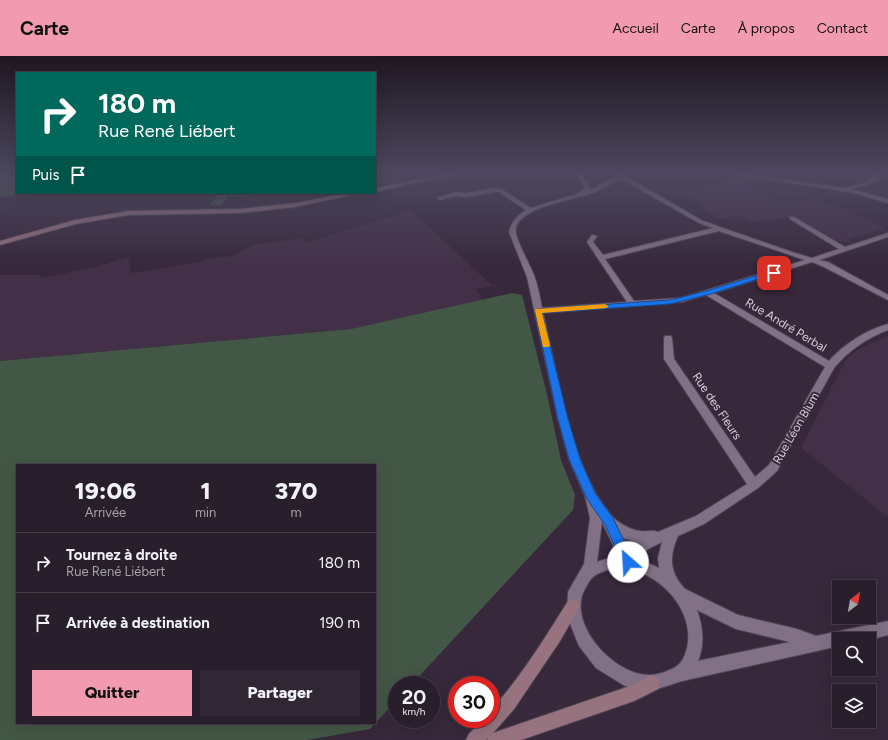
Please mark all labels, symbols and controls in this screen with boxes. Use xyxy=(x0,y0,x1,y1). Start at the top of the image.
text: Carte xyxy=(20,17,69,40)
text: Accueil xyxy=(613,20,659,37)
text: Carte xyxy=(681,20,716,37)
text: À propos xyxy=(738,20,795,37)
text: Contact xyxy=(817,20,868,37)
text: 180 m xyxy=(98,86,176,120)
icon: right xyxy=(32,88,84,140)
text: Rue René Liébert xyxy=(98,120,236,142)
icon: arrive xyxy=(67,164,89,186)
text: Puis xyxy=(32,166,59,184)
pin xyxy=(757,256,791,290)
icon: arrive xyxy=(763,262,785,284)
street label: Rue André Perbal xyxy=(743,295,829,355)
street label: Rue des Fleurs xyxy=(689,370,745,443)
street label: Rue Léon Blum xyxy=(770,390,822,466)
text: 19:06 xyxy=(75,476,136,505)
text: 1 xyxy=(200,476,211,505)
text: 370 xyxy=(275,476,317,505)
text: Arrivée xyxy=(85,505,126,520)
text: min xyxy=(195,505,216,520)
text: m xyxy=(291,505,302,520)
position arrow xyxy=(607,541,649,583)
text: Tournez à droite xyxy=(66,546,177,564)
icon: right xyxy=(32,552,54,574)
text: 180 m xyxy=(319,554,360,572)
text: Rue René Liébert xyxy=(66,564,165,579)
north arrow xyxy=(832,580,876,624)
map controls xyxy=(832,580,876,728)
icon: arrive xyxy=(32,612,54,634)
text: Arrivée à destination xyxy=(66,614,210,632)
text: 190 m xyxy=(319,614,360,632)
button: search xyxy=(832,632,876,676)
button: Quitter xyxy=(32,670,192,716)
button: Partager xyxy=(200,670,360,716)
speed limit sign: 30 xyxy=(448,676,500,728)
button: layers xyxy=(832,684,876,728)
text: 20 xyxy=(402,685,426,709)
text: km/h xyxy=(403,705,425,718)

